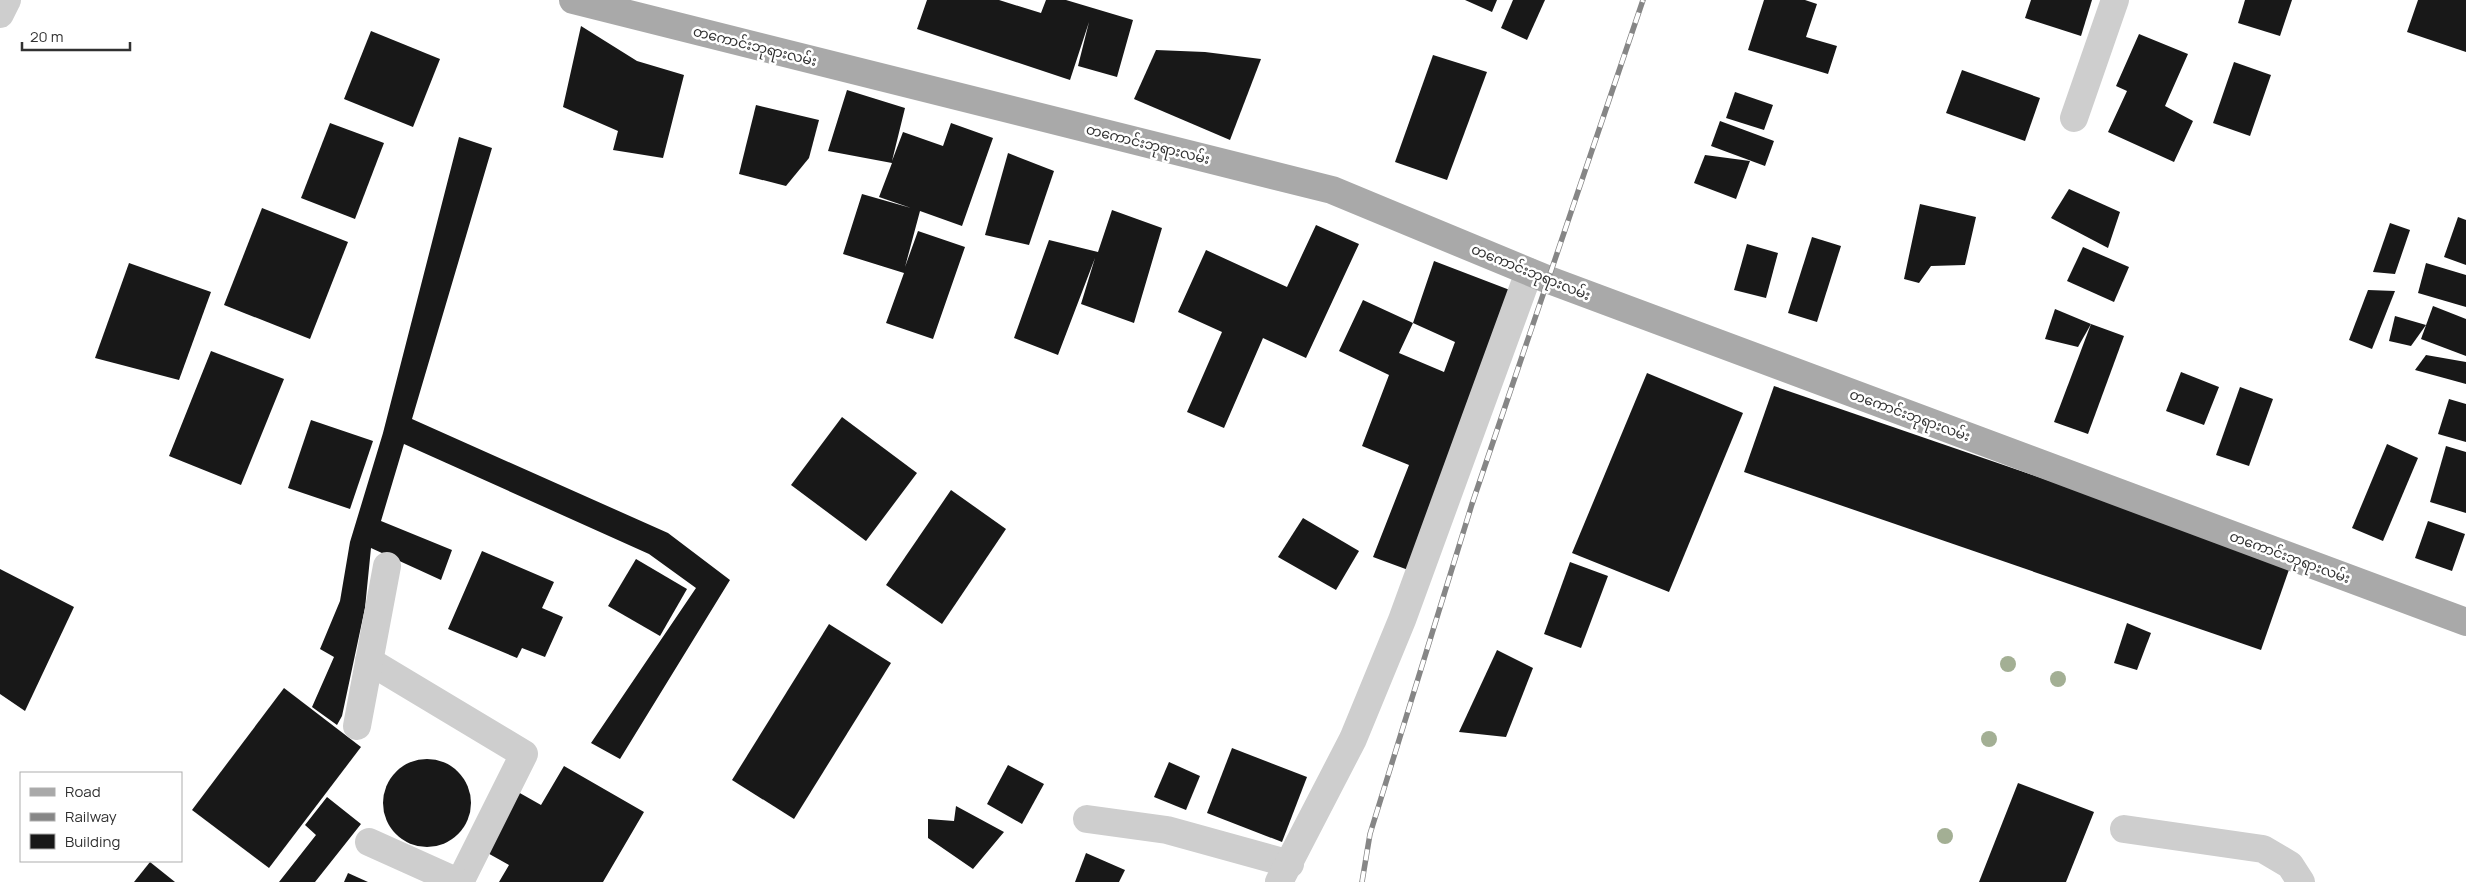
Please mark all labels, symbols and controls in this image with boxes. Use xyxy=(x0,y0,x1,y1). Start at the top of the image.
scale bar xyxy=(22,20,130,52)
street label: တကောင်းဘုရားလမ်း xyxy=(690,21,819,73)
text: 20 m xyxy=(30,26,63,47)
street label: တကောင်းဘုရားလမ်း xyxy=(1083,119,1212,171)
street label: တကောင်းဘုရားလမ်း xyxy=(1468,239,1594,307)
street label: တကောင်းဘုရားလမ်း xyxy=(1846,384,1973,448)
street label: တကောင်းဘုရားလမ်း xyxy=(2226,526,2353,590)
legend xyxy=(20,772,182,862)
text: Road xyxy=(65,781,101,802)
text: Railway xyxy=(65,806,117,827)
text: Building xyxy=(65,831,120,852)

